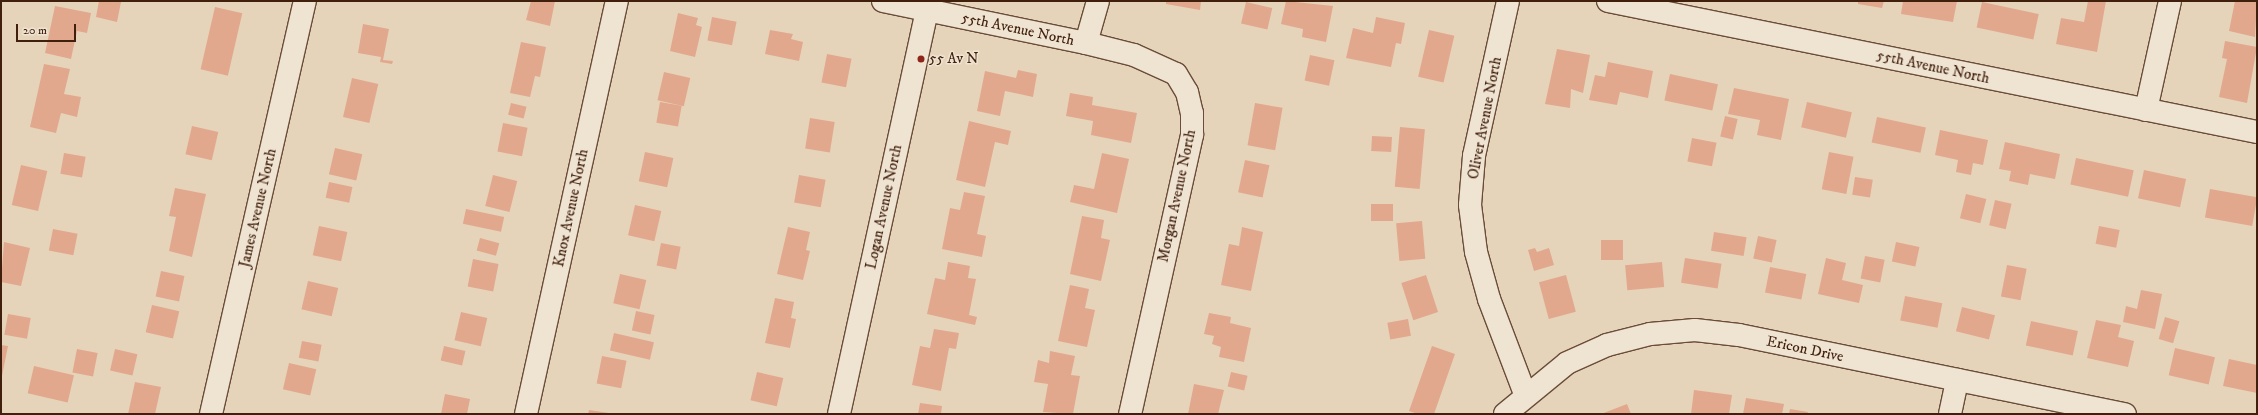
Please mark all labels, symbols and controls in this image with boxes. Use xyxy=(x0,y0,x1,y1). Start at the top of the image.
street label: 55th Avenue North xyxy=(960,8,1076,50)
scale bar xyxy=(18,16,78,42)
text: 20 m xyxy=(23,23,47,38)
street label: 55th Avenue North xyxy=(1875,46,1991,88)
place label: 55 Av N xyxy=(929,50,979,68)
marker: 55 Av N xyxy=(916,54,926,64)
street label: Oliver Avenue North xyxy=(1464,55,1506,181)
street label: Morgan Avenue North xyxy=(1154,128,1200,264)
street label: Logan Avenue North xyxy=(862,143,906,271)
street label: James Avenue North xyxy=(236,147,280,269)
street label: Knox Avenue North xyxy=(550,147,592,269)
street label: Ericon Drive xyxy=(1765,332,1845,366)

